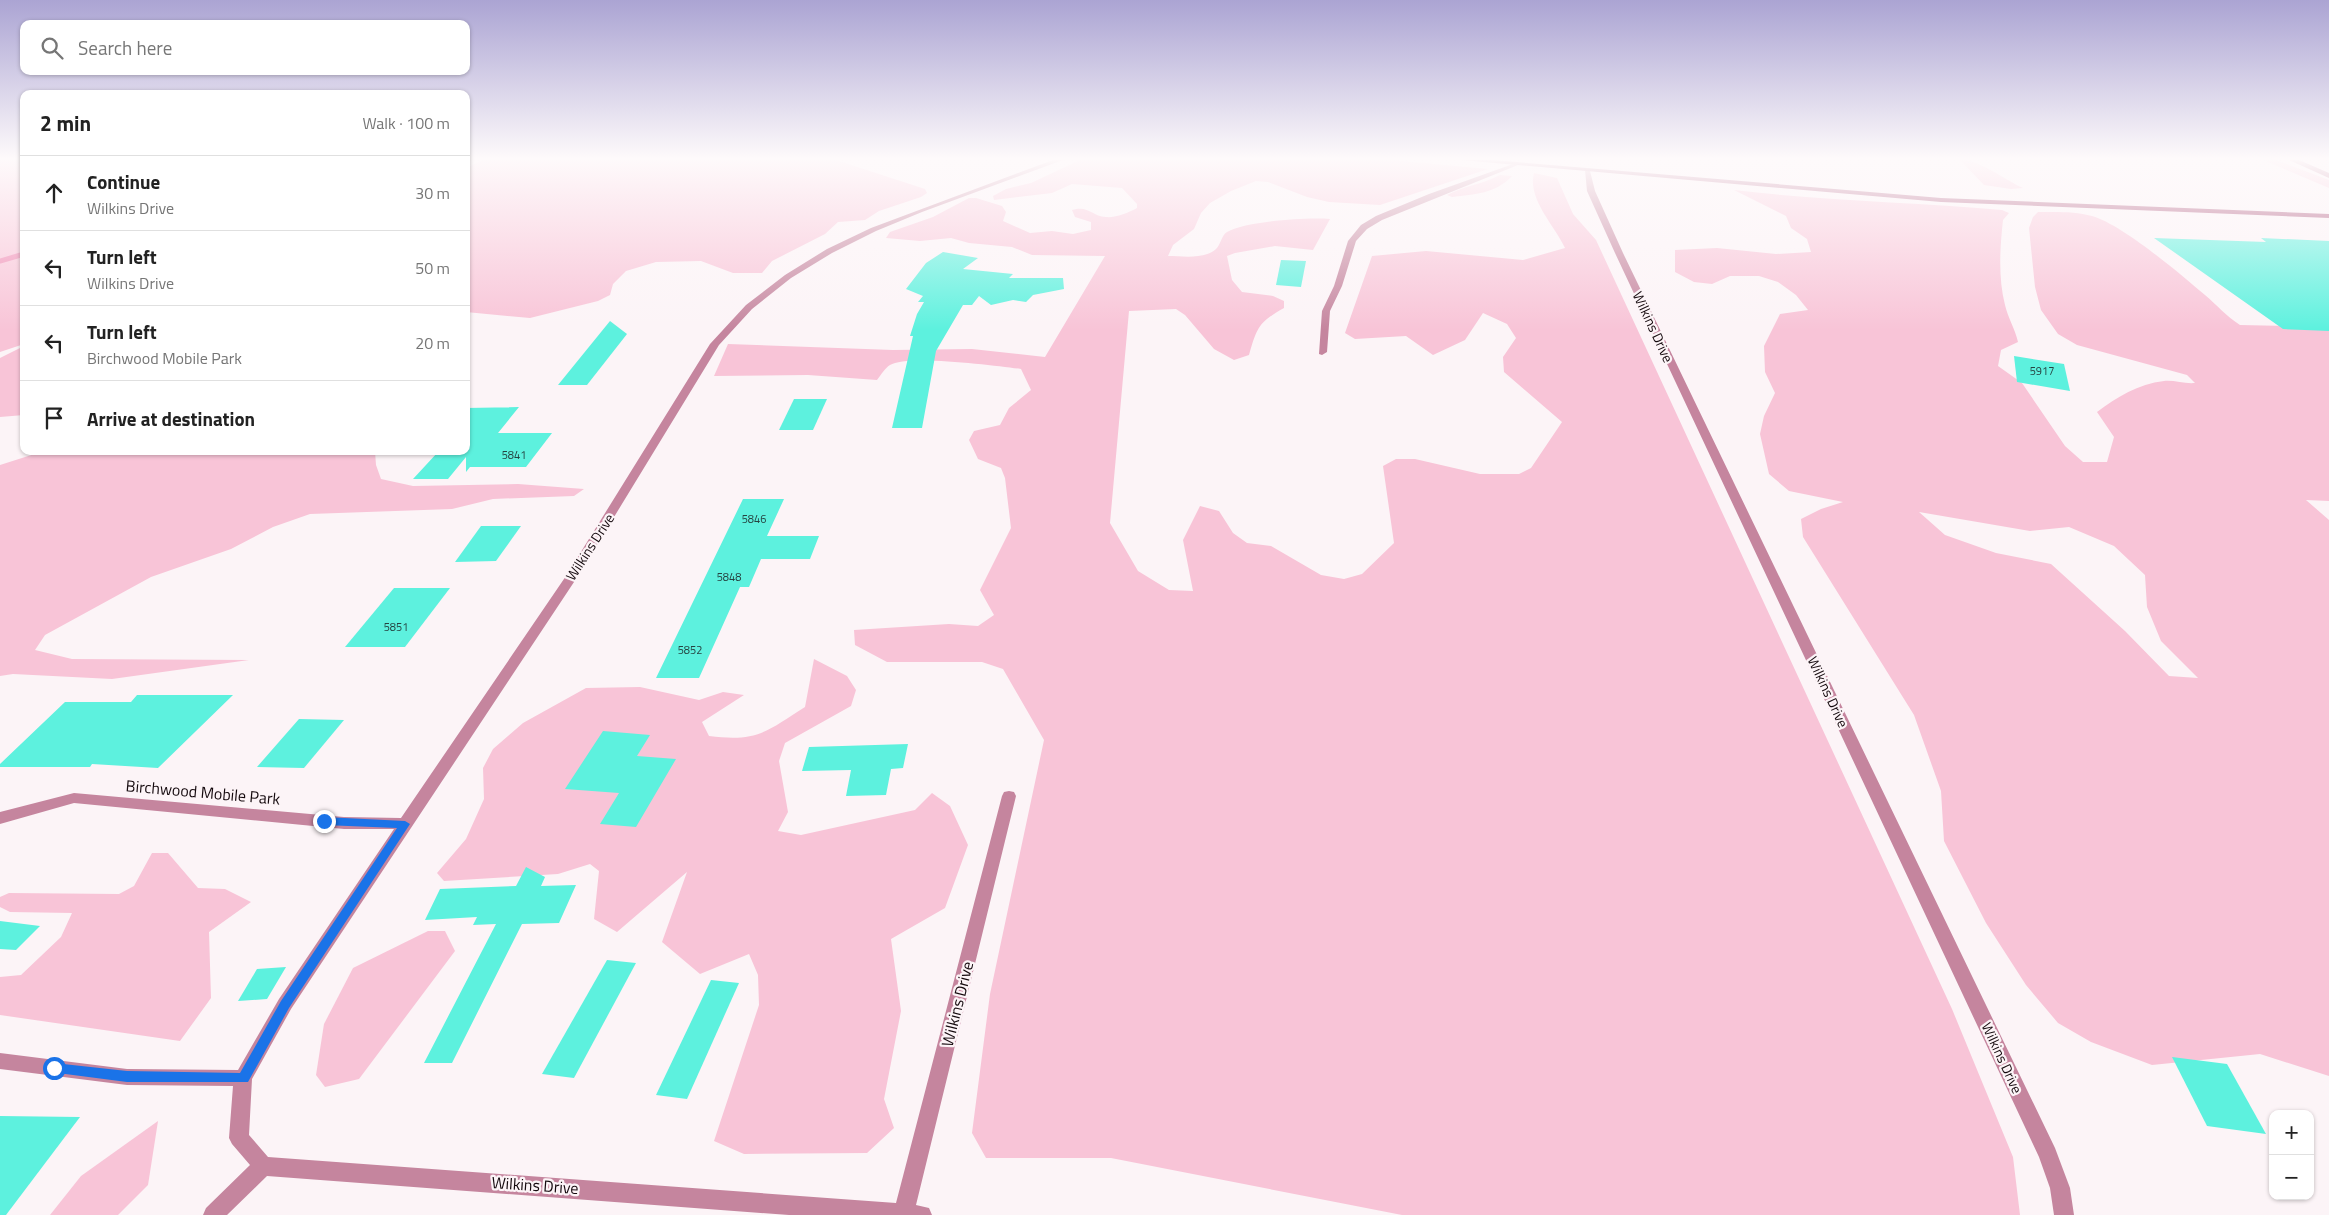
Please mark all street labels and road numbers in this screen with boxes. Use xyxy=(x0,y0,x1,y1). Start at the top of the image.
street label: Wilkins Drive xyxy=(1628,288,1679,366)
street label: Wilkins Drive xyxy=(560,509,619,584)
street label: Wilkins Drive xyxy=(1803,653,1854,731)
street label: Birchwood Mobile Park xyxy=(125,773,282,811)
street label: Wilkins Drive xyxy=(935,959,979,1049)
street label: Wilkins Drive xyxy=(1977,1019,2028,1097)
street label: Wilkins Drive xyxy=(491,1170,579,1200)

